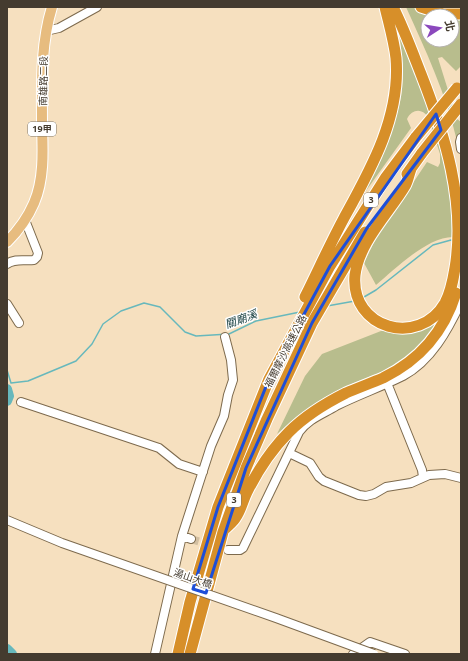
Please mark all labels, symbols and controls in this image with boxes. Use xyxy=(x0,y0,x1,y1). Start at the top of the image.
north arrow xyxy=(420,8,460,48)
text: 北 xyxy=(442,19,459,33)
street label: 南雄路二段 xyxy=(36,56,50,106)
road number: 19甲 xyxy=(28,122,56,136)
road number: 3 xyxy=(364,193,378,207)
water label: 關廟溪 xyxy=(223,305,261,331)
street label: 福爾摩沙高速公路 xyxy=(261,312,309,390)
road number: 3 xyxy=(227,493,241,507)
street label: 湯山大橋 xyxy=(172,565,214,591)

